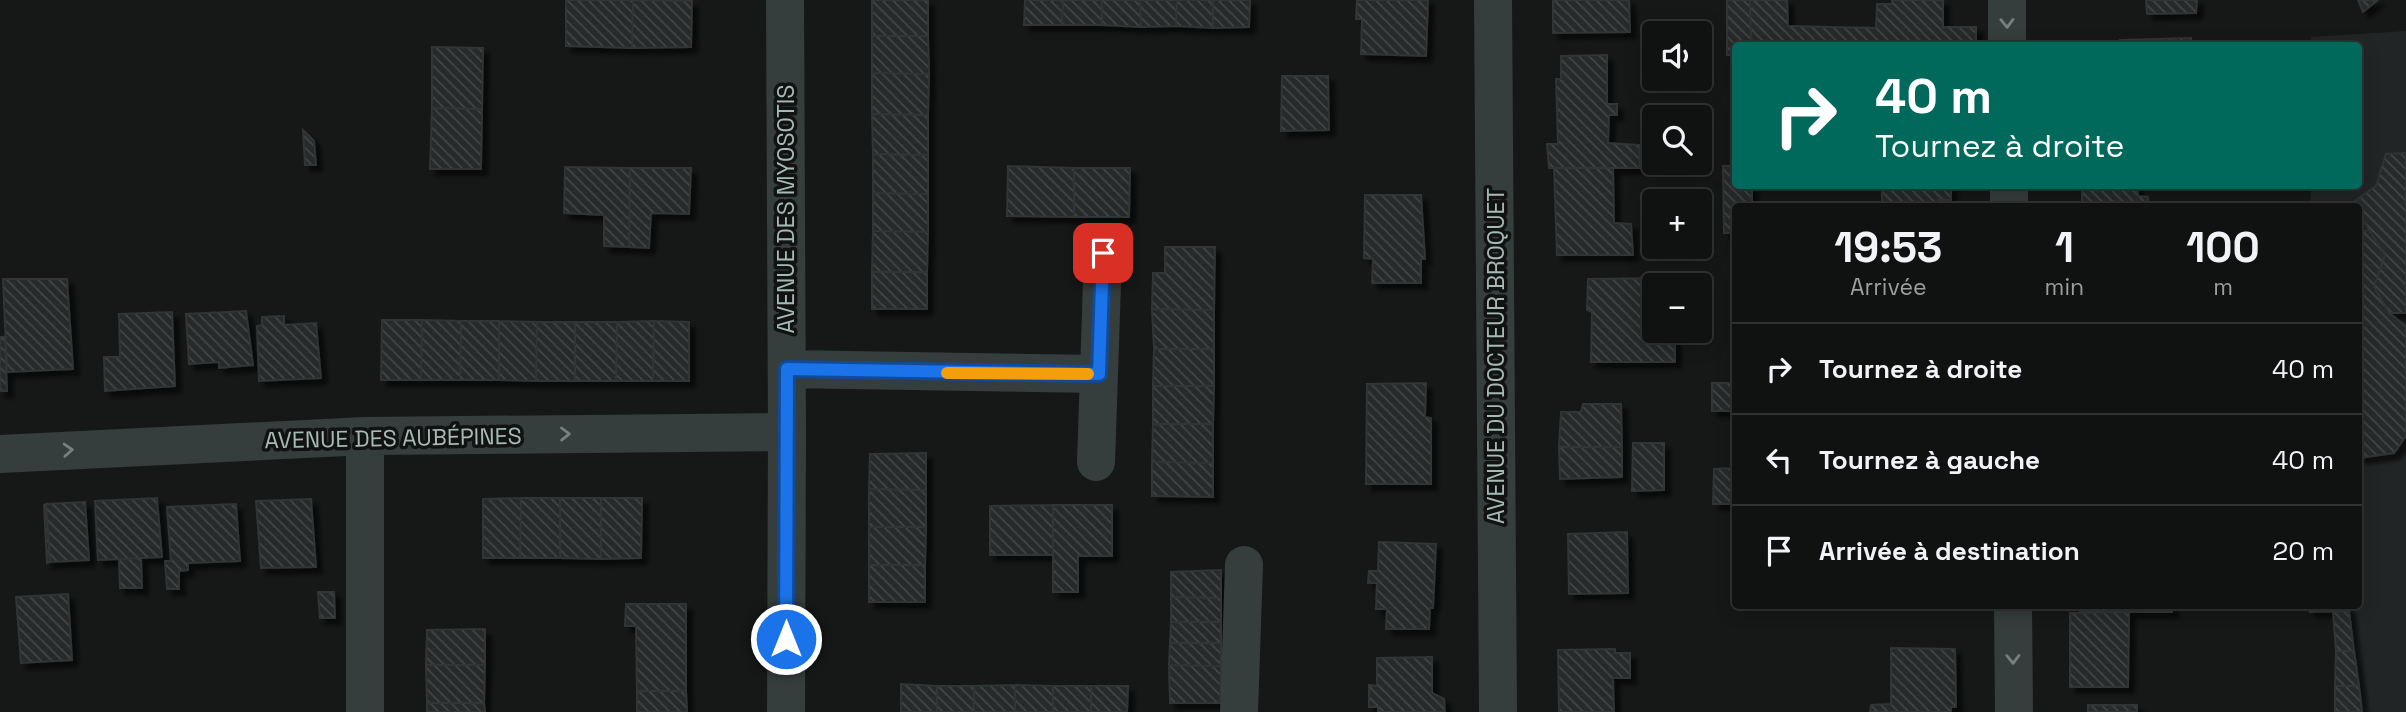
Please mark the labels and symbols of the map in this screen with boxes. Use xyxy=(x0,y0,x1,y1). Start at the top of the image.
one-way arrow xyxy=(1999,18,2015,29)
street label: AVENUE DES MYOSOTIS xyxy=(771,85,801,333)
street label: AVENUE DU DOCTEUR BROQUET xyxy=(1481,188,1511,524)
pin xyxy=(1073,223,1133,283)
street label: AVENUE DES AUBÉPINES xyxy=(264,421,522,455)
one-way arrow xyxy=(560,426,571,442)
one-way arrow xyxy=(63,443,74,458)
position arrow xyxy=(749,602,823,676)
one-way arrow xyxy=(2005,654,2021,665)

